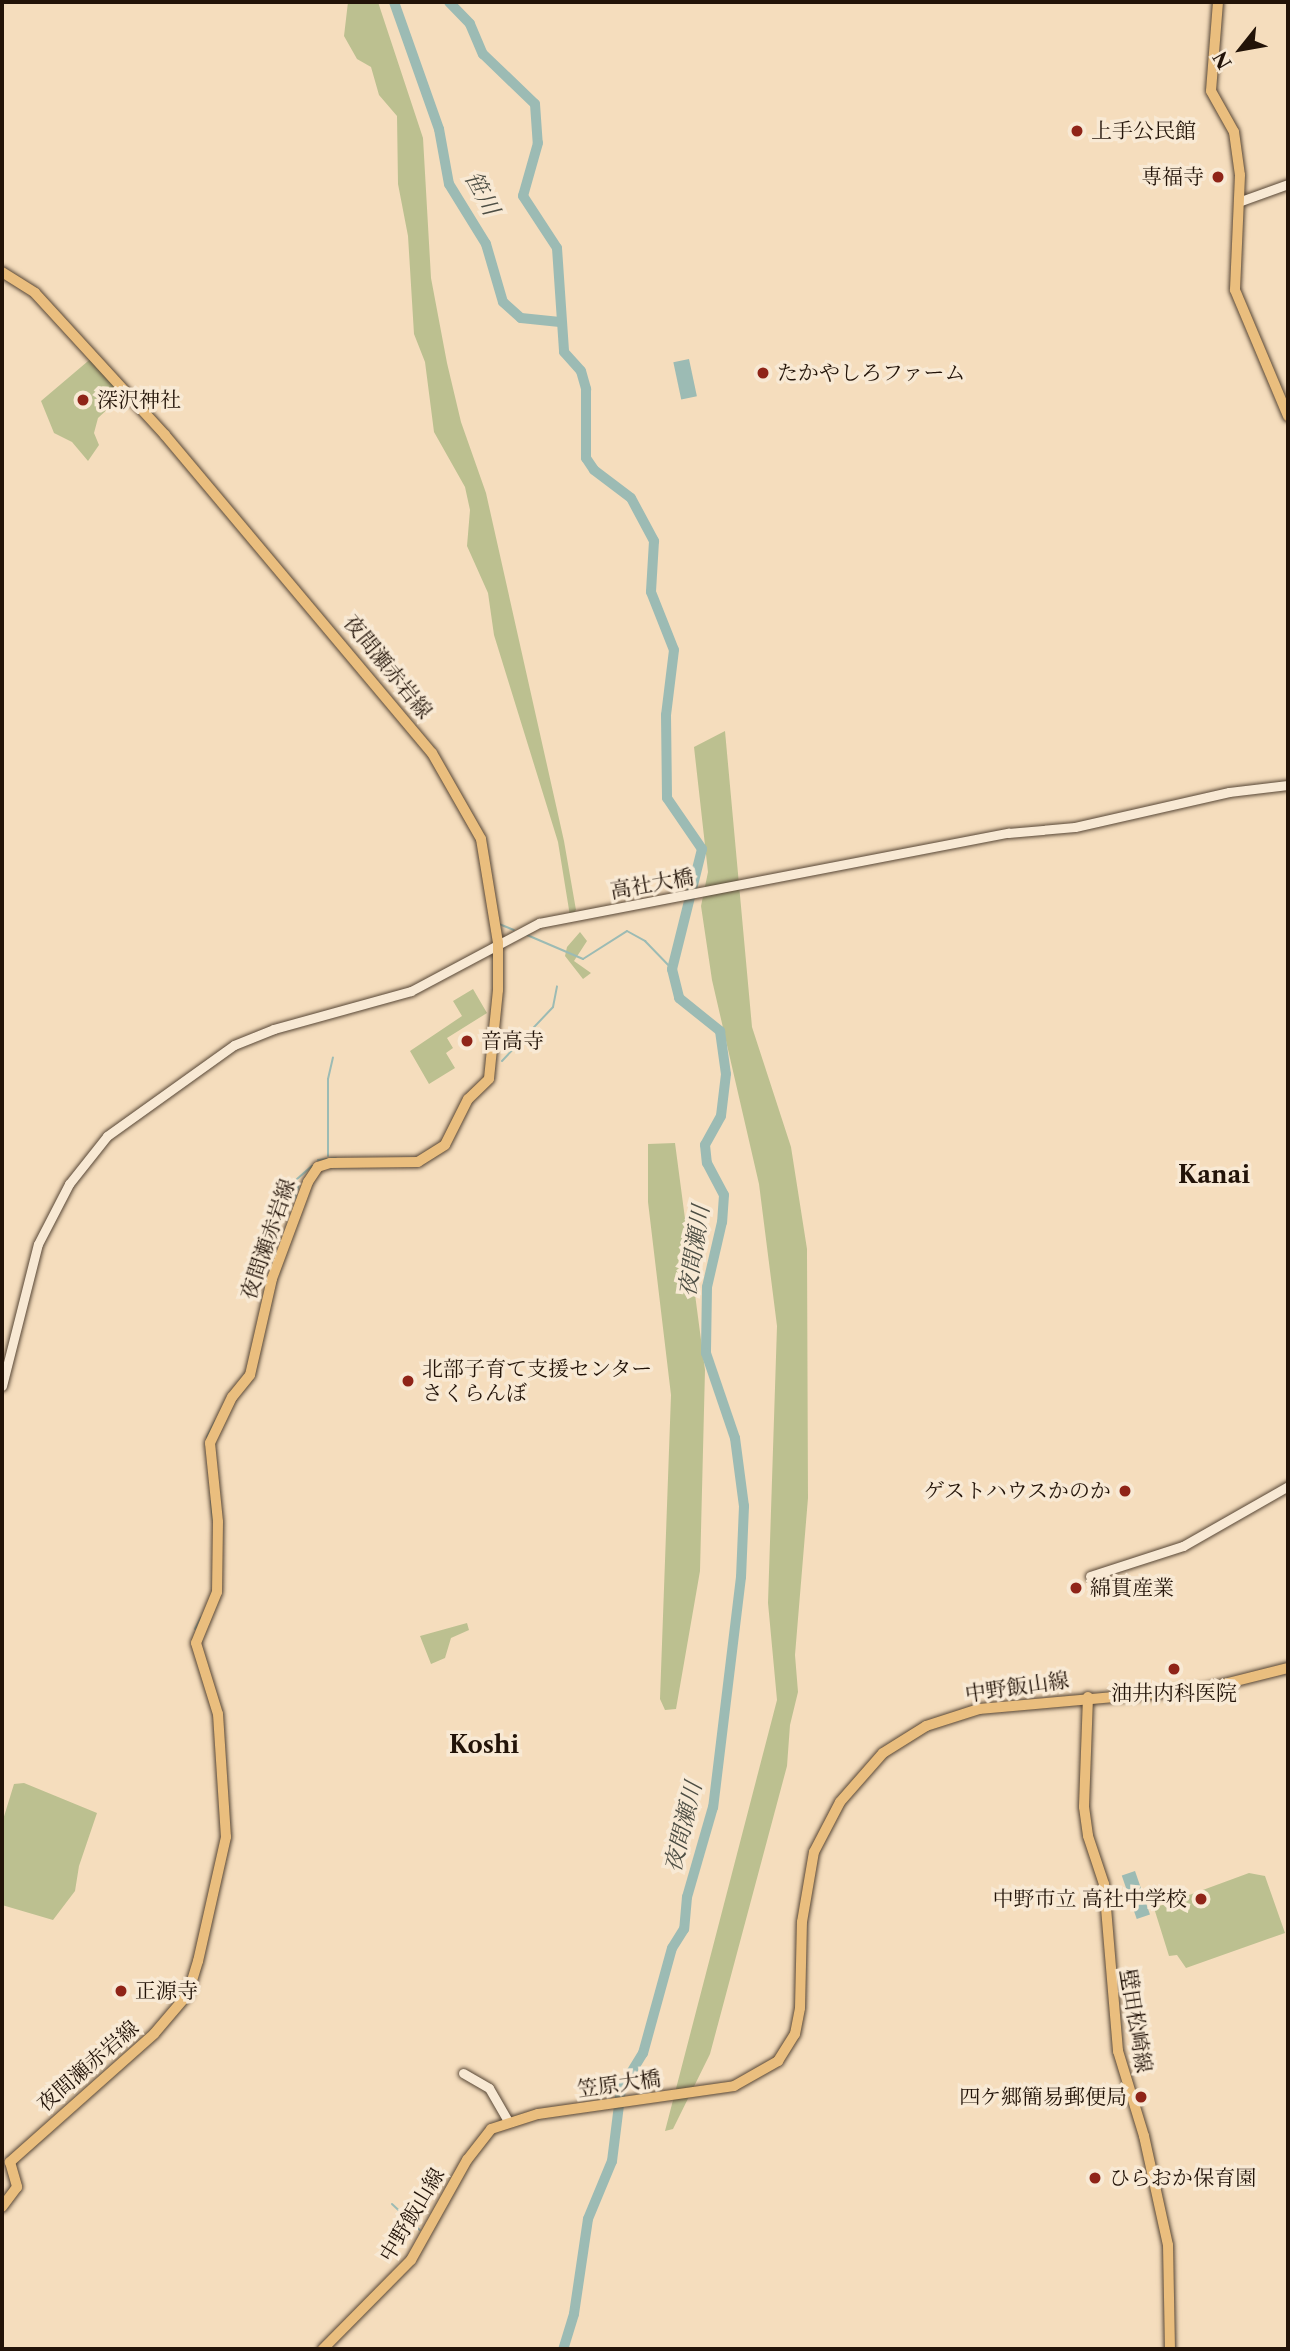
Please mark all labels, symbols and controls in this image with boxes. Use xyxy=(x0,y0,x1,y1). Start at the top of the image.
north arrow xyxy=(1206,14,1276,84)
text: N xyxy=(1208,47,1237,73)
place label: 上手公民館 xyxy=(1091,118,1196,144)
marker: 上手公民館 xyxy=(1069,123,1085,139)
place label: 専福寺 xyxy=(1141,164,1204,190)
water label: 笹川 xyxy=(459,166,505,220)
marker: 専福寺 xyxy=(1210,169,1226,185)
place label: たかやしろファーム xyxy=(777,360,966,386)
marker: たかやしろファーム xyxy=(755,365,771,381)
place label: 深沢神社 xyxy=(97,387,181,413)
marker: 深沢神社 xyxy=(75,392,91,408)
street label: 夜間瀬赤岩線 xyxy=(339,610,437,724)
street label: 高社大橋 xyxy=(608,864,696,904)
place label: 音高寺 xyxy=(481,1028,544,1054)
marker: 音高寺 xyxy=(459,1033,475,1049)
district label: Kanai xyxy=(1178,1161,1250,1189)
street label: 夜間瀬赤岩線 xyxy=(236,1175,300,1303)
water label: 夜間瀬川 xyxy=(673,1203,715,1299)
place label: 北部子育て支援センター さくらんぼ xyxy=(422,1356,653,1406)
marker: 北部子育て支援センター さくらんぼ xyxy=(400,1373,416,1389)
place label: ゲストハウスかのか xyxy=(922,1478,1111,1504)
marker: ゲストハウスかのか xyxy=(1117,1483,1133,1499)
place label: 綿貫産業 xyxy=(1090,1575,1174,1601)
marker: 綿貫産業 xyxy=(1068,1580,1084,1596)
marker: 油井内科医院 xyxy=(1166,1661,1182,1677)
street label: 中野飯山線 xyxy=(963,1667,1071,1707)
place label: 油井内科医院 xyxy=(1111,1680,1237,1706)
district label: Koshi xyxy=(449,1731,519,1759)
water label: 夜間瀬川 xyxy=(658,1779,708,1875)
place label: 中野市立 高社中学校 xyxy=(992,1886,1187,1912)
marker: 中野市立 高社中学校 xyxy=(1193,1891,1209,1907)
street label: 壁田松崎線 xyxy=(1115,1967,1157,2075)
place label: 正源寺 xyxy=(135,1978,198,2004)
marker: 正源寺 xyxy=(113,1983,129,1999)
street label: 夜間瀬赤岩線 xyxy=(32,2015,144,2117)
street label: 笠原大橋 xyxy=(576,2066,662,2102)
place label: 四ケ郷簡易郵便局 xyxy=(959,2084,1127,2110)
marker: 四ケ郷簡易郵便局 xyxy=(1133,2089,1149,2105)
street label: 中野飯山線 xyxy=(374,2164,450,2266)
place label: ひらおか保育園 xyxy=(1109,2165,1256,2191)
marker: ひらおか保育園 xyxy=(1087,2170,1103,2186)

